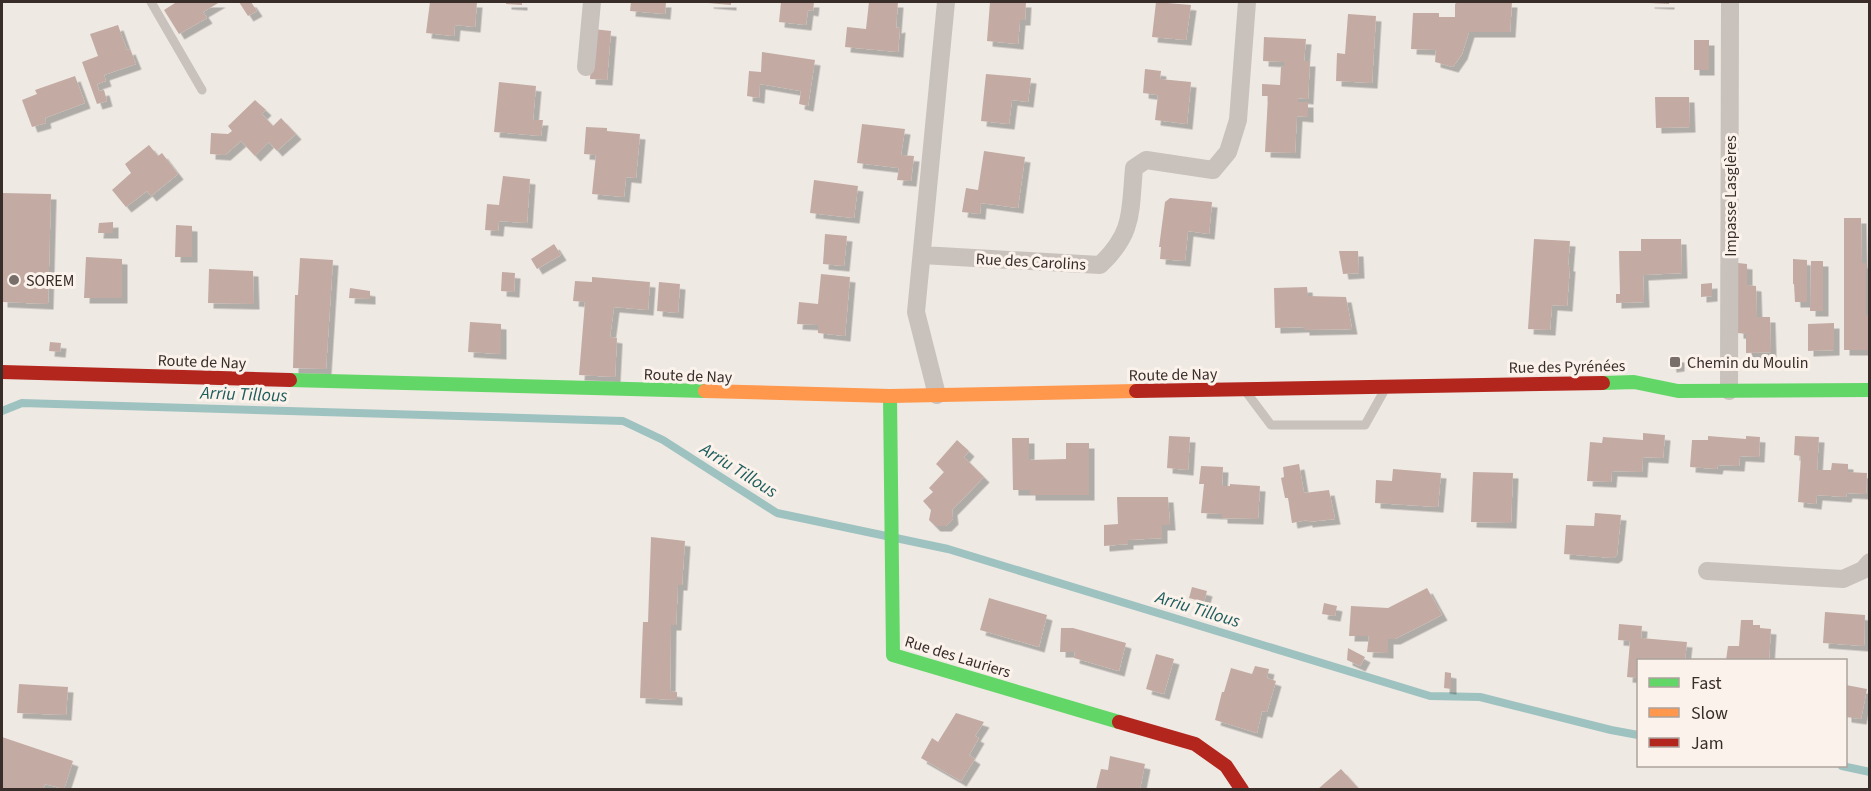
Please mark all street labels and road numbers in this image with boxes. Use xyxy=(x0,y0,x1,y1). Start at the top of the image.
street label: Impasse Lasglères xyxy=(1720,135,1742,257)
street label: Rue des Carolins xyxy=(975,248,1087,276)
street label: Route de Nay xyxy=(157,349,247,375)
street label: Rue des Pyrénées xyxy=(1508,355,1626,379)
street label: Route de Nay xyxy=(643,363,733,389)
street label: Route de Nay xyxy=(1129,363,1218,387)
street label: Rue des Lauriers xyxy=(902,630,1014,684)

